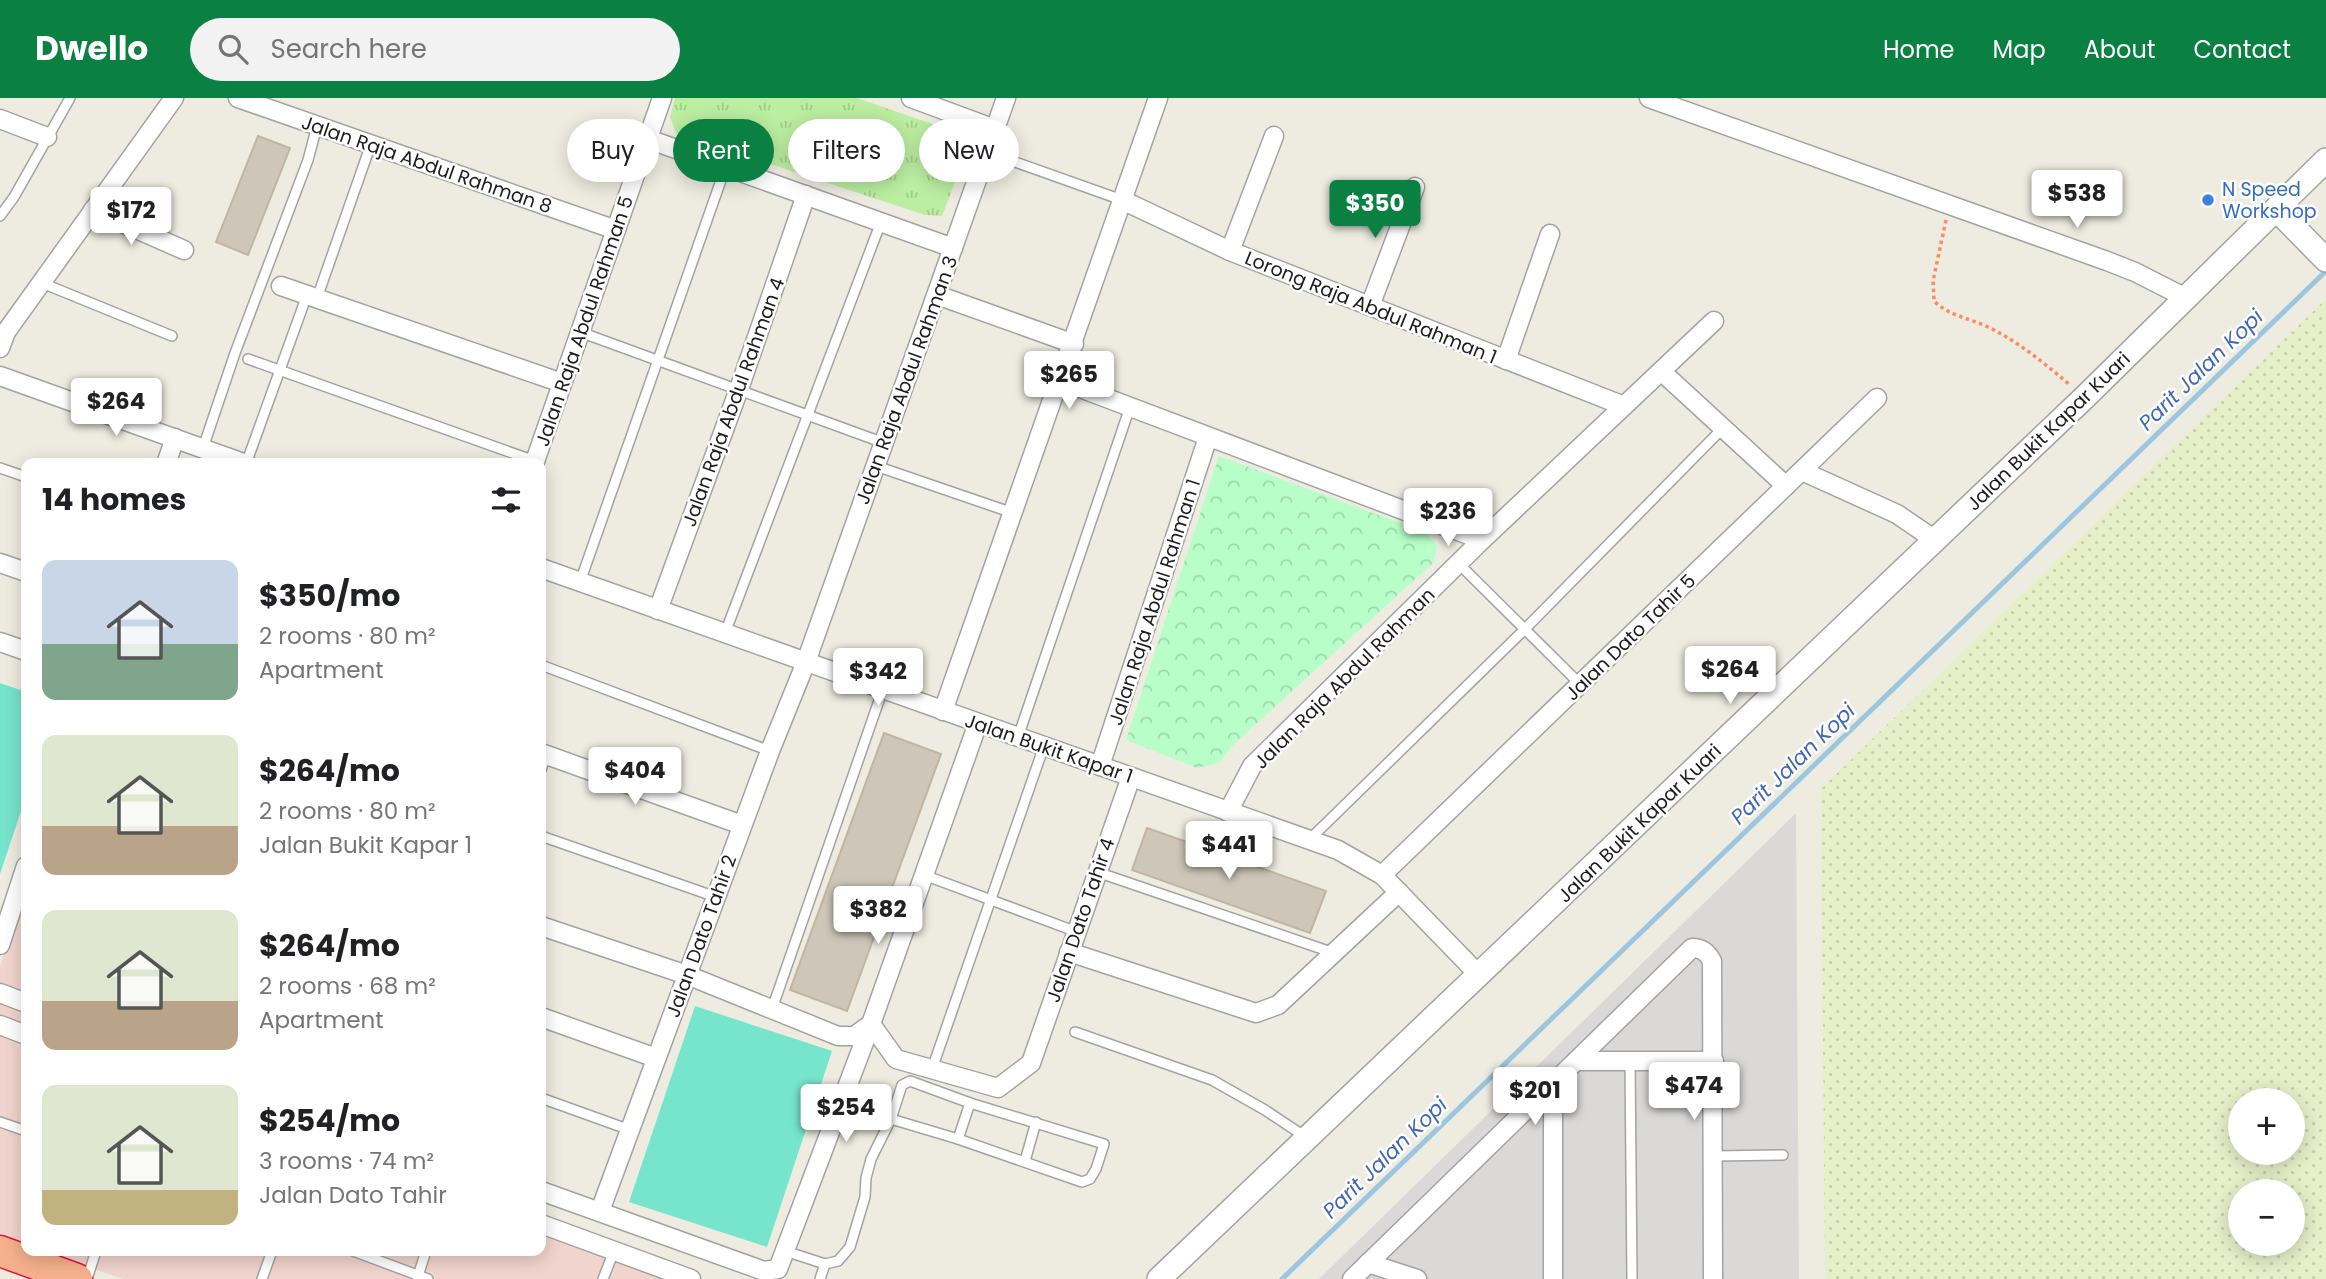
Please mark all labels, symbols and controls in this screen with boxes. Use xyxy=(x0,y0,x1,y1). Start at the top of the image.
search box xyxy=(190,18,680,81)
text: Dwello xyxy=(35,25,148,72)
icon: search xyxy=(214,30,252,68)
text: Search here xyxy=(270,31,427,67)
text: Home xyxy=(1883,33,1955,66)
text: Map xyxy=(1993,33,2046,66)
text: About xyxy=(2084,33,2155,66)
text: Contact xyxy=(2193,33,2291,66)
street label: Jalan Raja Abdul Rahman 8 xyxy=(298,109,556,220)
chip: Buy xyxy=(567,119,659,182)
chip: Rent xyxy=(673,119,774,182)
chip: Filters xyxy=(788,119,905,182)
chip: New xyxy=(919,119,1019,182)
pin: $538 xyxy=(2036,170,2118,230)
place label: N Speed Workshop xyxy=(2222,176,2317,225)
text: $538 xyxy=(2048,177,2106,209)
pin: $350 xyxy=(1334,180,1416,240)
text: $350 xyxy=(1346,187,1405,219)
pin: $172 xyxy=(90,188,172,247)
street label: Jalan Raja Abdul Rahman 5 xyxy=(529,192,640,450)
marker: N Speed Workshop xyxy=(2200,192,2216,208)
text: $172 xyxy=(106,194,156,226)
street label: Lorong Raja Abdul Rahman 1 xyxy=(1241,244,1501,370)
street label: Jalan Raja Abdul Rahman 3 xyxy=(849,252,964,508)
street label: Jalan Raja Abdul Rahman 4 xyxy=(676,274,791,530)
water label: Parit Jalan Kopi xyxy=(2132,302,2270,437)
street label: Jalan Bukit Kapar Kuari xyxy=(1961,346,2136,517)
pin: $265 xyxy=(1028,352,1110,411)
text: $265 xyxy=(1040,358,1098,390)
pin: $264 xyxy=(75,378,157,438)
text: $264 xyxy=(87,385,145,417)
street label: Jalan Raja Abdul Rahman 1 xyxy=(1102,476,1207,729)
text: 14 homes xyxy=(42,478,186,521)
icon: filters xyxy=(487,481,525,519)
pin: $236 xyxy=(1407,489,1489,548)
text: $236 xyxy=(1420,495,1476,527)
street label: Jalan Dato Tahir 5 xyxy=(1559,568,1702,707)
text: $350/mo xyxy=(259,574,400,617)
street label: Jalan Raja Abdul Rahman xyxy=(1248,582,1441,775)
icon: home xyxy=(98,588,182,672)
text: 2 rooms · 80 m² xyxy=(259,620,436,652)
pin: $264 xyxy=(1689,646,1771,706)
pin: $342 xyxy=(837,648,919,708)
text: $264 xyxy=(1701,653,1759,685)
text: Apartment xyxy=(259,654,384,686)
text: $342 xyxy=(849,655,907,687)
water label: Parit Jalan Kopi xyxy=(1724,696,1862,831)
street label: Jalan Bukit Kapar 1 xyxy=(961,707,1136,790)
street label: Jalan Bukit Kapar Kuari xyxy=(1552,738,1727,909)
pin: $404 xyxy=(594,748,676,807)
text: $264/mo xyxy=(259,749,400,792)
text: $404 xyxy=(604,754,666,786)
icon: home xyxy=(98,763,182,847)
text: 2 rooms · 80 m² xyxy=(259,795,436,827)
pin: $441 xyxy=(1188,822,1270,881)
text: $441 xyxy=(1202,828,1256,860)
text: Jalan Bukit Kapar 1 xyxy=(259,829,472,861)
street label: Jalan Dato Tahir 4 xyxy=(1040,834,1121,1006)
street label: Jalan Dato Tahir 2 xyxy=(660,851,743,1021)
pin: $382 xyxy=(837,886,919,946)
text: $382 xyxy=(849,893,907,925)
text: $264/mo xyxy=(259,924,400,967)
icon: home xyxy=(98,938,182,1022)
text: 2 rooms · 68 m² xyxy=(259,970,436,1002)
text: Apartment xyxy=(259,1004,384,1036)
pin: $474 xyxy=(1653,1062,1735,1122)
pin: $201 xyxy=(1494,1068,1576,1127)
text: $474 xyxy=(1665,1069,1723,1101)
text: $201 xyxy=(1509,1074,1561,1106)
pin: $254 xyxy=(805,1084,887,1144)
map controls xyxy=(2228,1088,2305,1256)
button: + xyxy=(2228,1088,2305,1165)
water label: Parit Jalan Kopi xyxy=(1316,1090,1454,1225)
text: $254 xyxy=(817,1091,875,1123)
text: $254/mo xyxy=(259,1099,400,1142)
icon: home xyxy=(98,1113,182,1197)
text: 3 rooms · 74 m² xyxy=(259,1145,434,1177)
text: Jalan Dato Tahir xyxy=(259,1179,447,1211)
button: − xyxy=(2228,1179,2305,1256)

